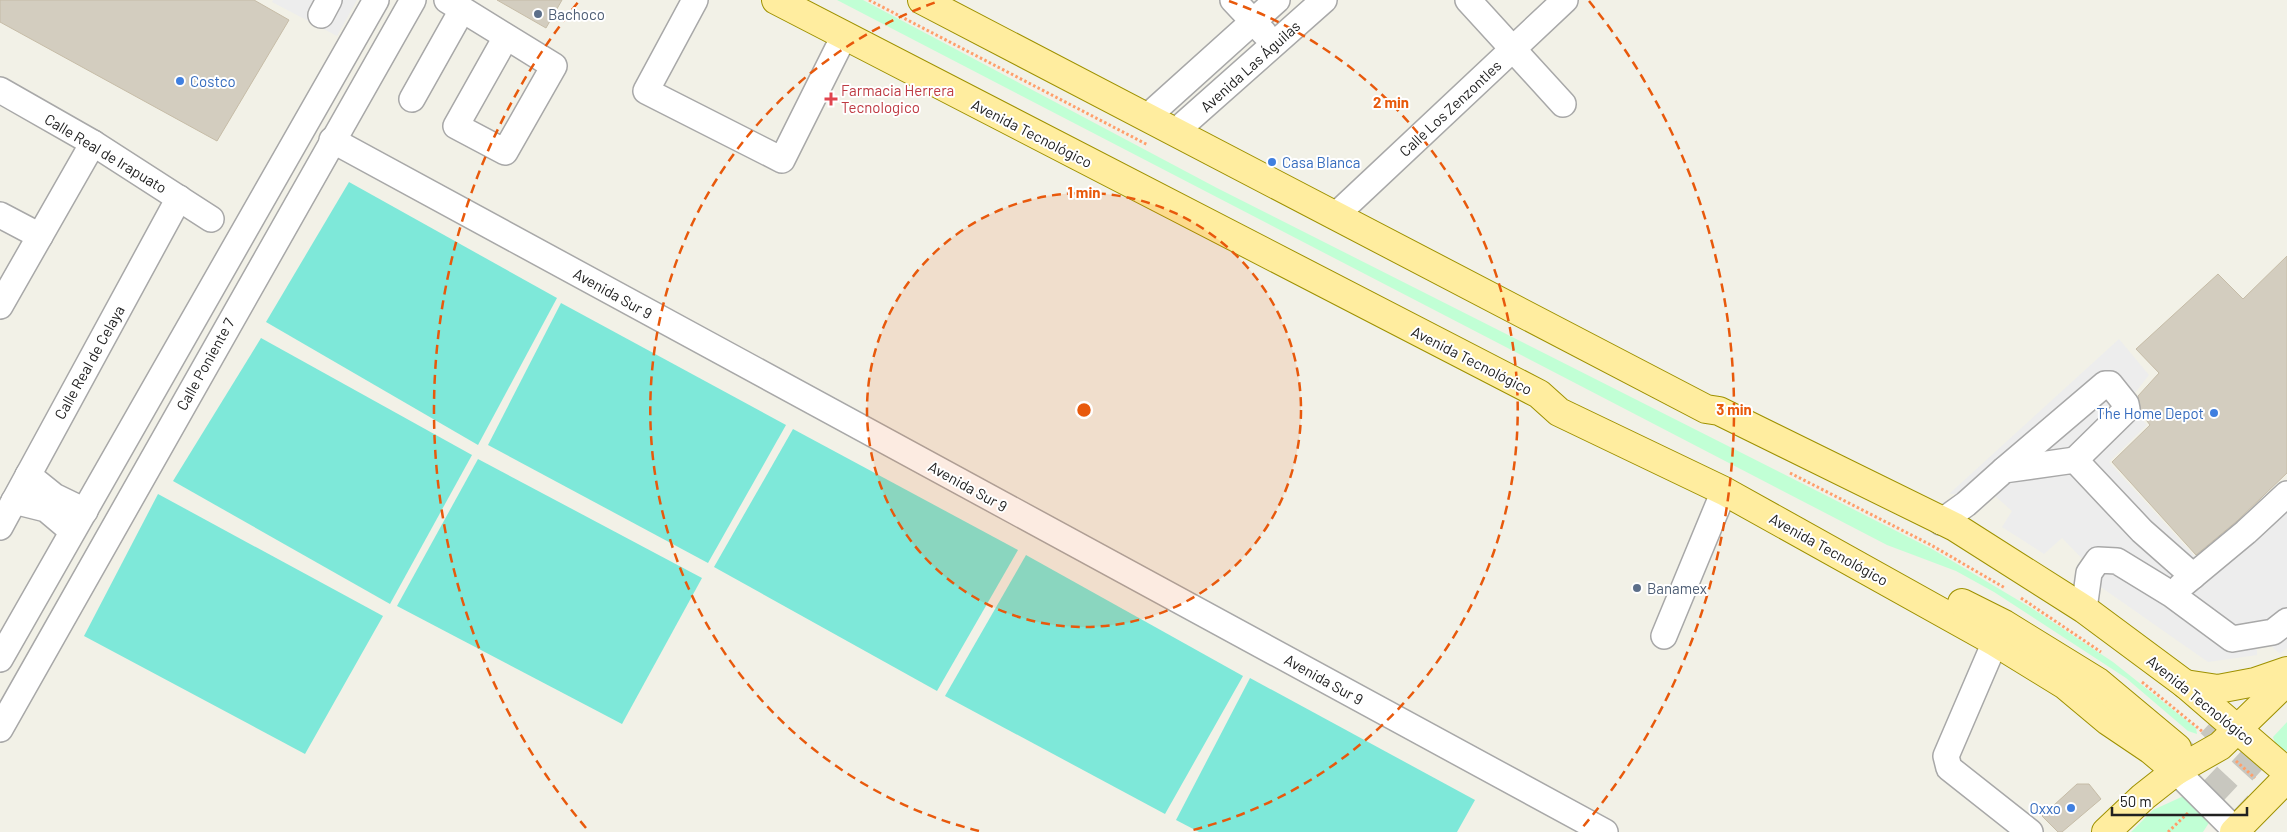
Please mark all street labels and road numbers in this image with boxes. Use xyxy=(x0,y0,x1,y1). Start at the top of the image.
street label: Avenida Las Águilas xyxy=(1197,17,1303,115)
street label: Calle Los Zenzontles xyxy=(1395,56,1505,160)
street label: Avenida Tecnológico xyxy=(969,95,1095,171)
street label: Calle Real de Irapuato xyxy=(42,109,170,197)
street label: Avenida Sur 9 xyxy=(570,264,656,322)
street label: Calle Real de Celaya xyxy=(50,302,128,422)
street label: Calle Poniente 7 xyxy=(172,315,238,413)
street label: Avenida Tecnológico xyxy=(1409,322,1535,398)
street label: Avenida Sur 9 xyxy=(925,457,1011,515)
street label: Avenida Tecnológico xyxy=(1766,509,1892,589)
street label: Avenida Sur 9 xyxy=(1281,650,1367,708)
street label: Avenida Tecnológico xyxy=(2144,651,2258,749)

